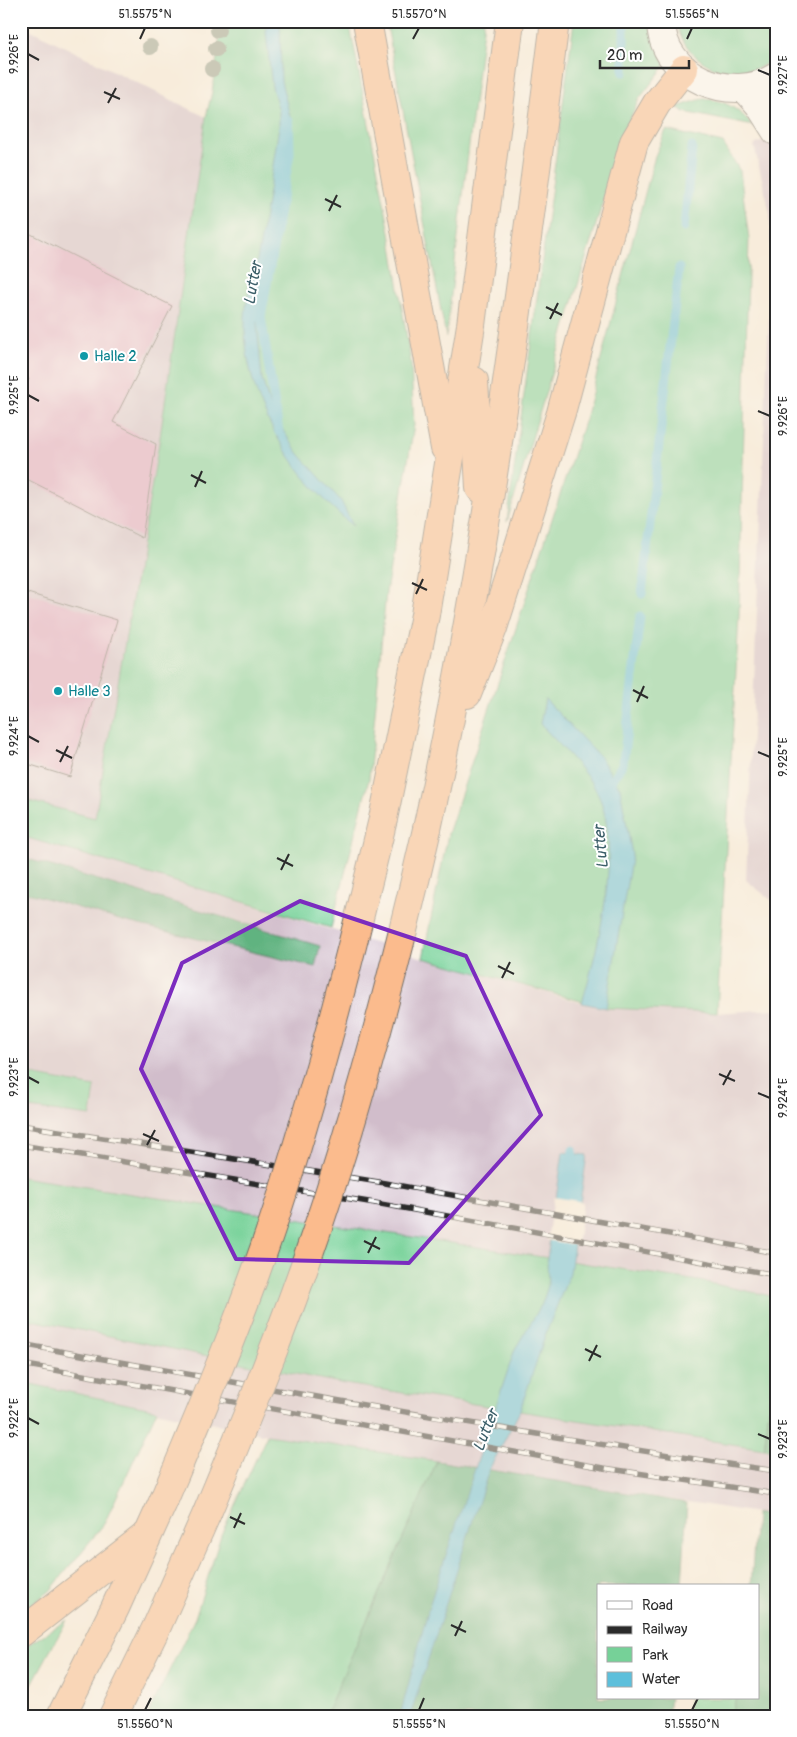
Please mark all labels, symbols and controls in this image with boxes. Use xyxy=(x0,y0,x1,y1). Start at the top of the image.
text: 51.5575°N xyxy=(118,7,172,22)
text: 51.5570°N xyxy=(392,7,446,22)
text: 51.5565°N xyxy=(665,7,719,22)
text: 9.926°E xyxy=(7,34,22,74)
scale bar xyxy=(600,38,688,70)
text: 20 m xyxy=(607,46,642,65)
text: 9.927°E xyxy=(776,55,791,95)
water label: Lutter xyxy=(239,258,267,306)
place label: Halle 2 xyxy=(94,347,137,366)
marker: Halle 2 xyxy=(78,350,90,362)
text: 9.925°E xyxy=(7,375,22,415)
text: 9.926°E xyxy=(776,396,791,436)
place label: Halle 3 xyxy=(68,682,111,701)
marker: Halle 3 xyxy=(52,685,64,697)
text: 9.924°E xyxy=(7,716,22,756)
text: 9.925°E xyxy=(776,737,791,777)
water label: Lutter xyxy=(589,822,613,869)
text: 9.923°E xyxy=(7,1057,22,1097)
text: 9.924°E xyxy=(776,1078,791,1118)
text: 9.922°E xyxy=(7,1398,22,1438)
water label: Lutter xyxy=(468,1404,504,1454)
text: 9.923°E xyxy=(776,1419,791,1459)
legend xyxy=(597,1584,760,1700)
text: Road xyxy=(642,1596,673,1615)
text: Railway xyxy=(642,1620,688,1639)
text: Park xyxy=(642,1646,669,1665)
text: Water xyxy=(642,1670,681,1689)
text: 51.5560°N xyxy=(117,1717,173,1732)
text: 51.5555°N xyxy=(392,1717,446,1732)
text: 51.5550°N xyxy=(665,1717,719,1732)

